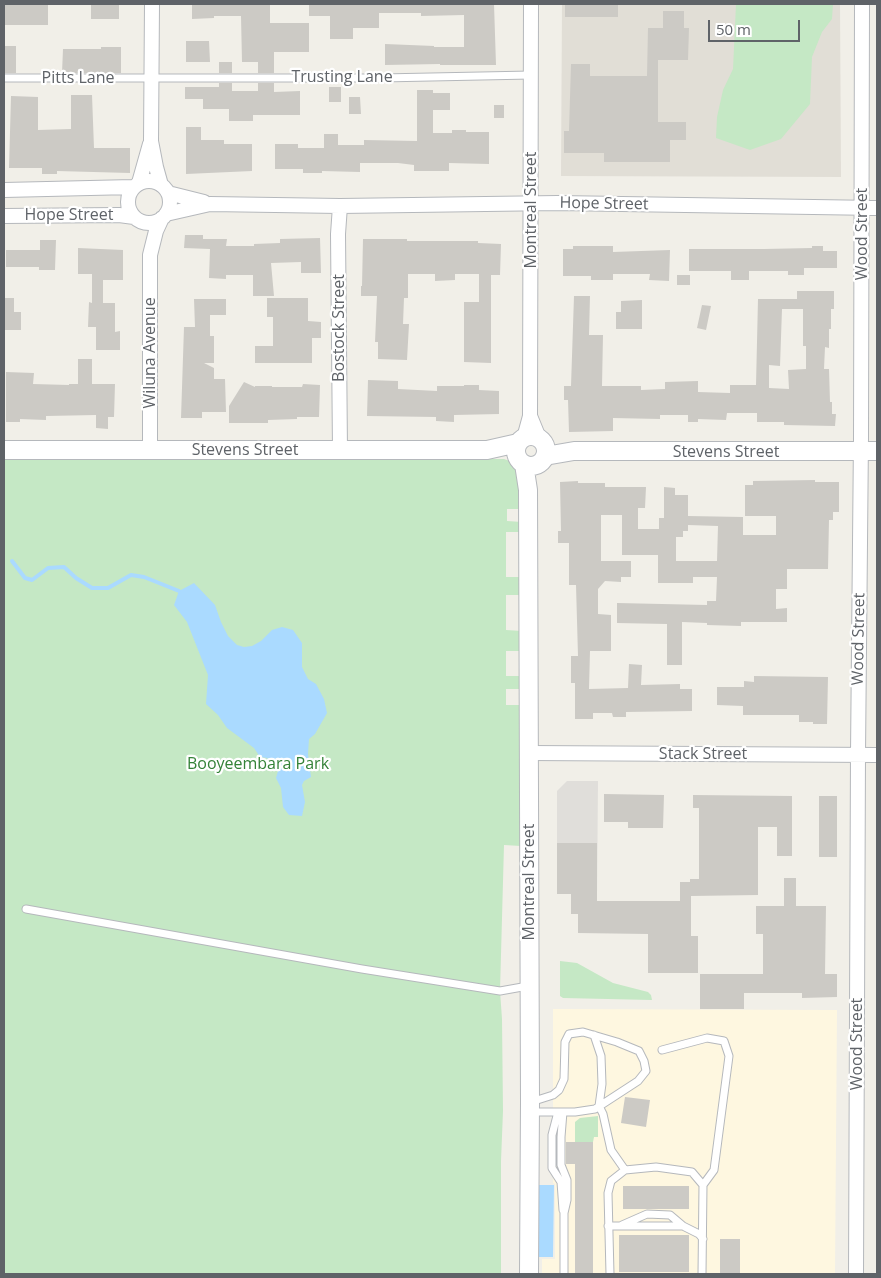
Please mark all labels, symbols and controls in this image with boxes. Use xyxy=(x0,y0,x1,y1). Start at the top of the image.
scale bar xyxy=(711,10,804,42)
text: 50 m xyxy=(716,19,751,39)
street label: Trusting Lane xyxy=(291,67,393,87)
street label: Pitts Lane xyxy=(42,68,114,88)
street label: Montreal Street xyxy=(521,152,541,268)
street label: Wood Street xyxy=(852,188,872,280)
street label: Hope Street xyxy=(559,194,649,214)
street label: Hope Street xyxy=(24,205,114,225)
street label: Bostock Street xyxy=(329,274,349,382)
street label: Wiluna Avenue xyxy=(140,297,160,409)
street label: Stevens Street xyxy=(192,440,298,460)
street label: Stevens Street xyxy=(673,442,779,462)
street label: Wood Street xyxy=(849,593,869,685)
street label: Stack Street xyxy=(659,744,747,764)
park label: Booyeembara Park xyxy=(187,754,329,774)
street label: Montreal Street xyxy=(519,824,539,940)
street label: Wood Street xyxy=(847,998,867,1090)

